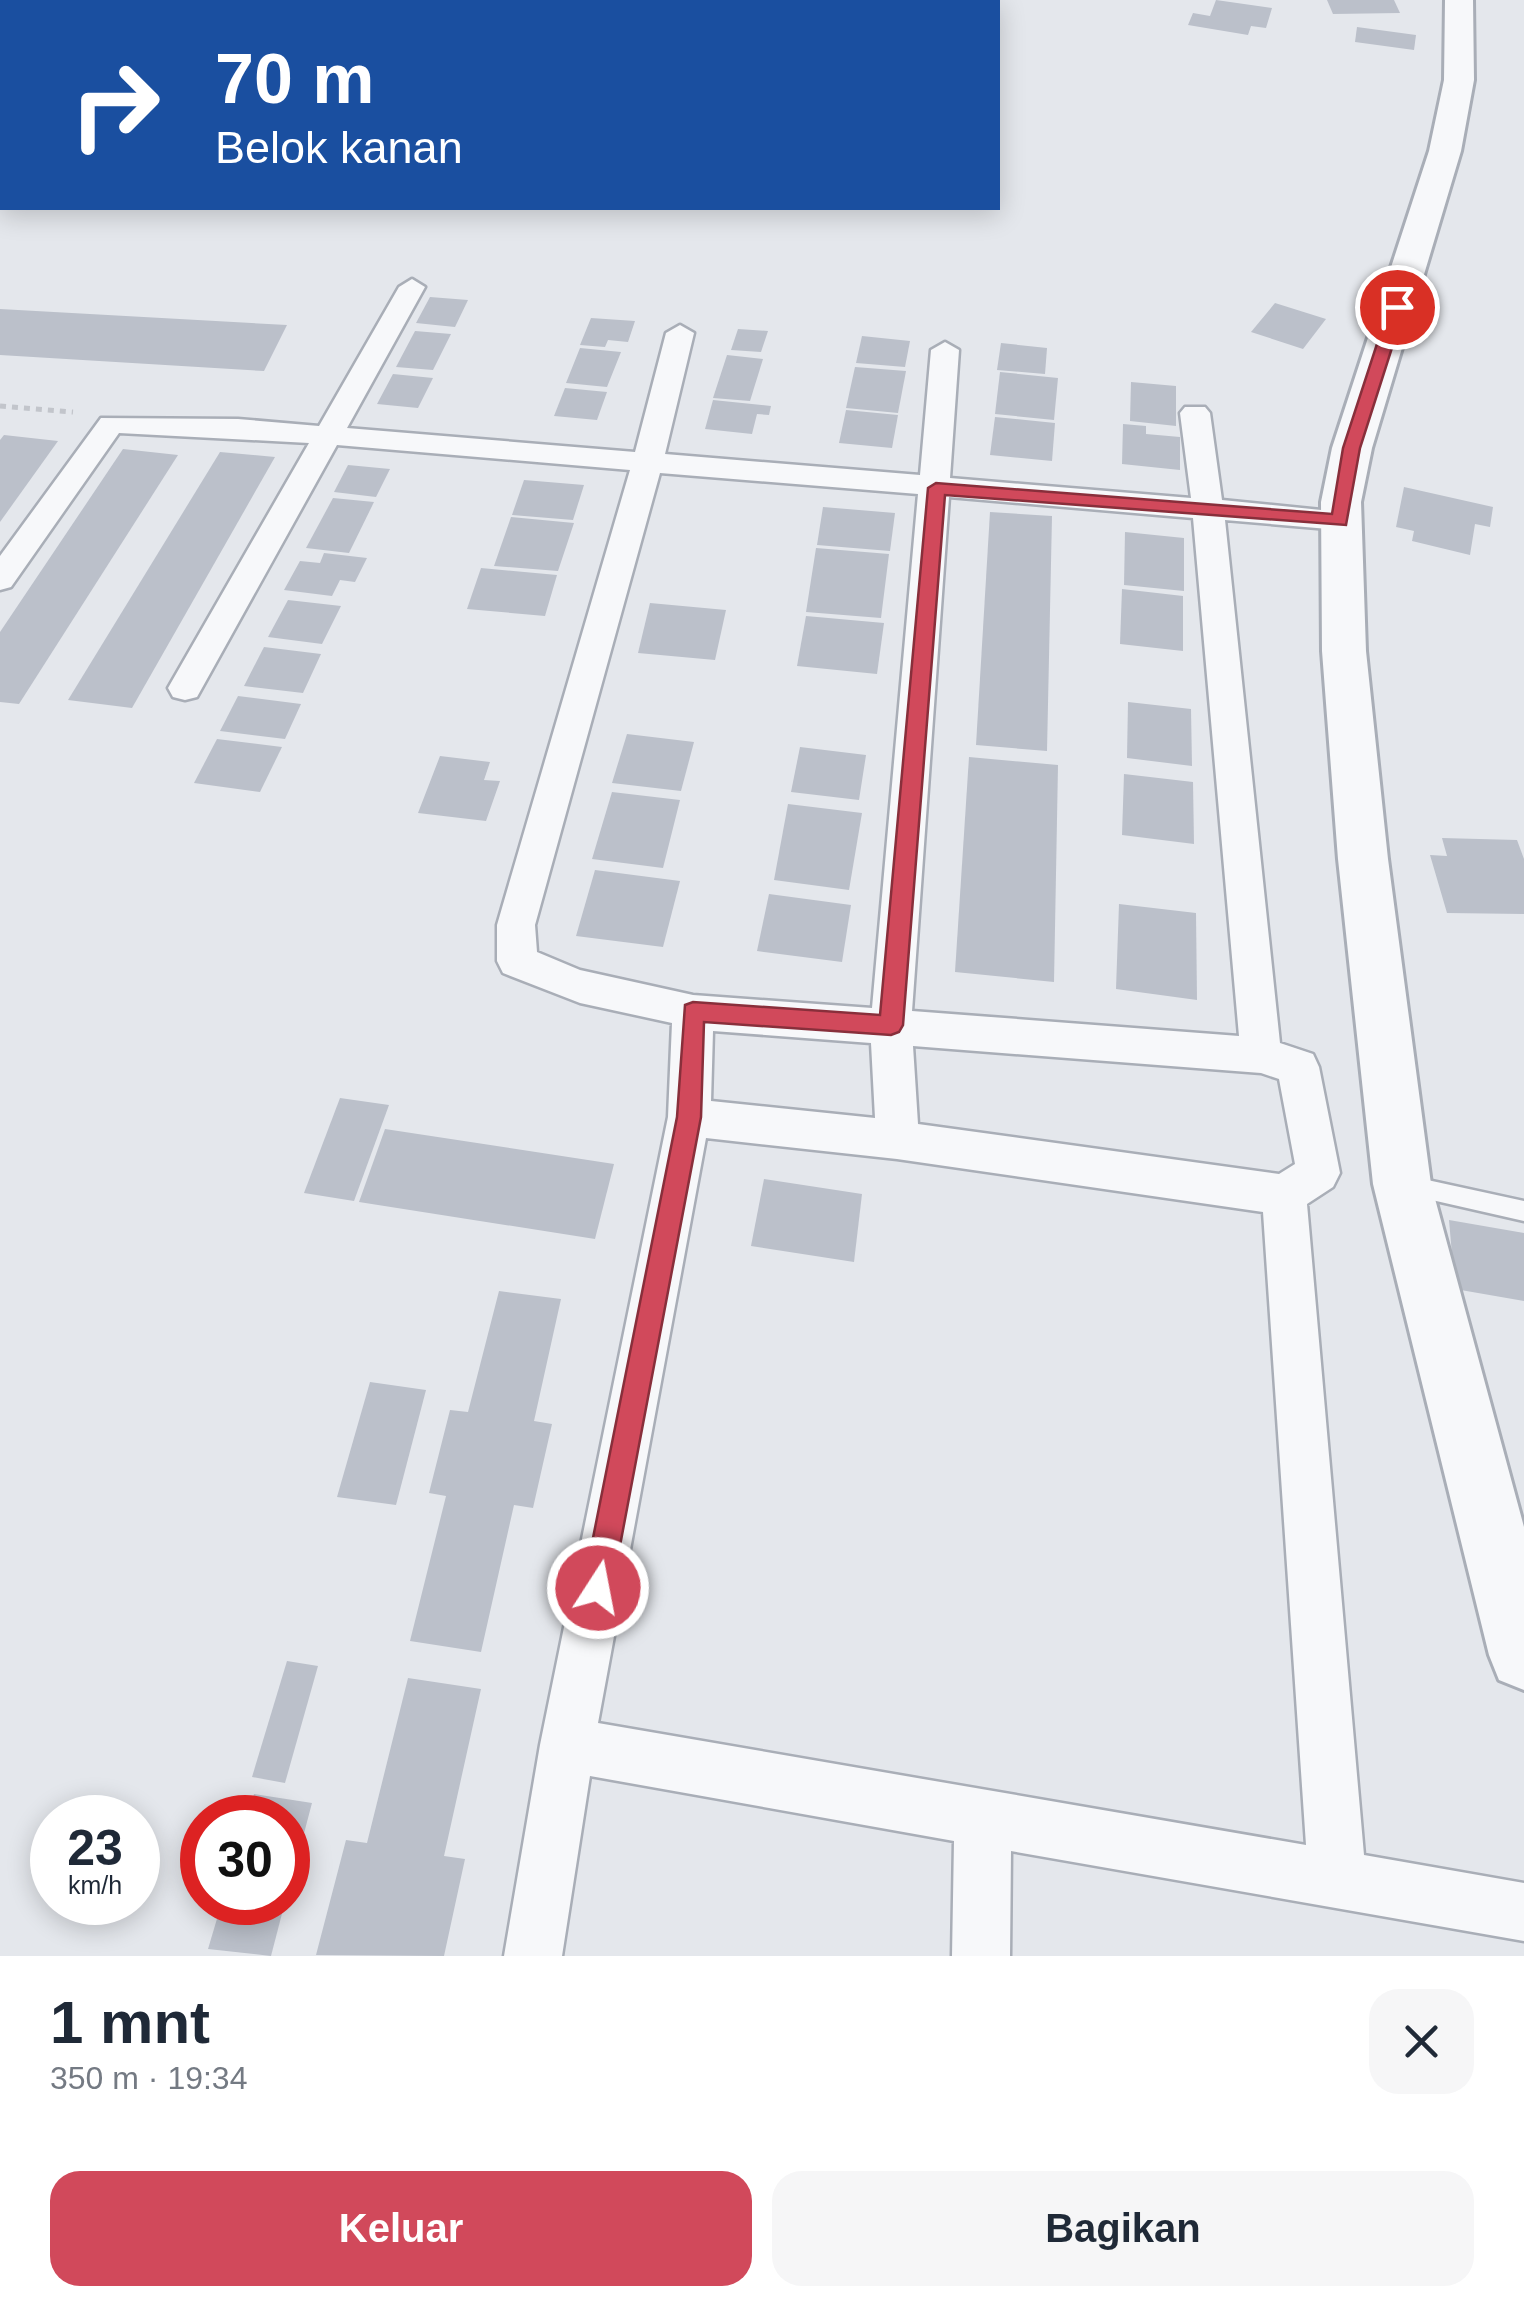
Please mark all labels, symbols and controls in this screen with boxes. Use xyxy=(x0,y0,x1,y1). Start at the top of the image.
icon: right xyxy=(50,40,180,170)
text: 70 m xyxy=(215,40,375,118)
text: Belok kanan xyxy=(215,122,463,173)
pin xyxy=(1355,265,1440,350)
icon: arrive xyxy=(1370,280,1425,335)
position arrow xyxy=(546,1536,650,1640)
speed limit sign: 30 xyxy=(180,1795,310,1925)
text: 23 xyxy=(67,1820,123,1876)
text: km/h xyxy=(68,1871,122,1899)
text: 1 mnt xyxy=(50,1989,210,2056)
button: close xyxy=(1369,1989,1474,2094)
text: 350 m · 19:34 xyxy=(50,2060,247,2096)
button: Keluar xyxy=(50,2171,752,2286)
button: Bagikan xyxy=(772,2171,1474,2286)

